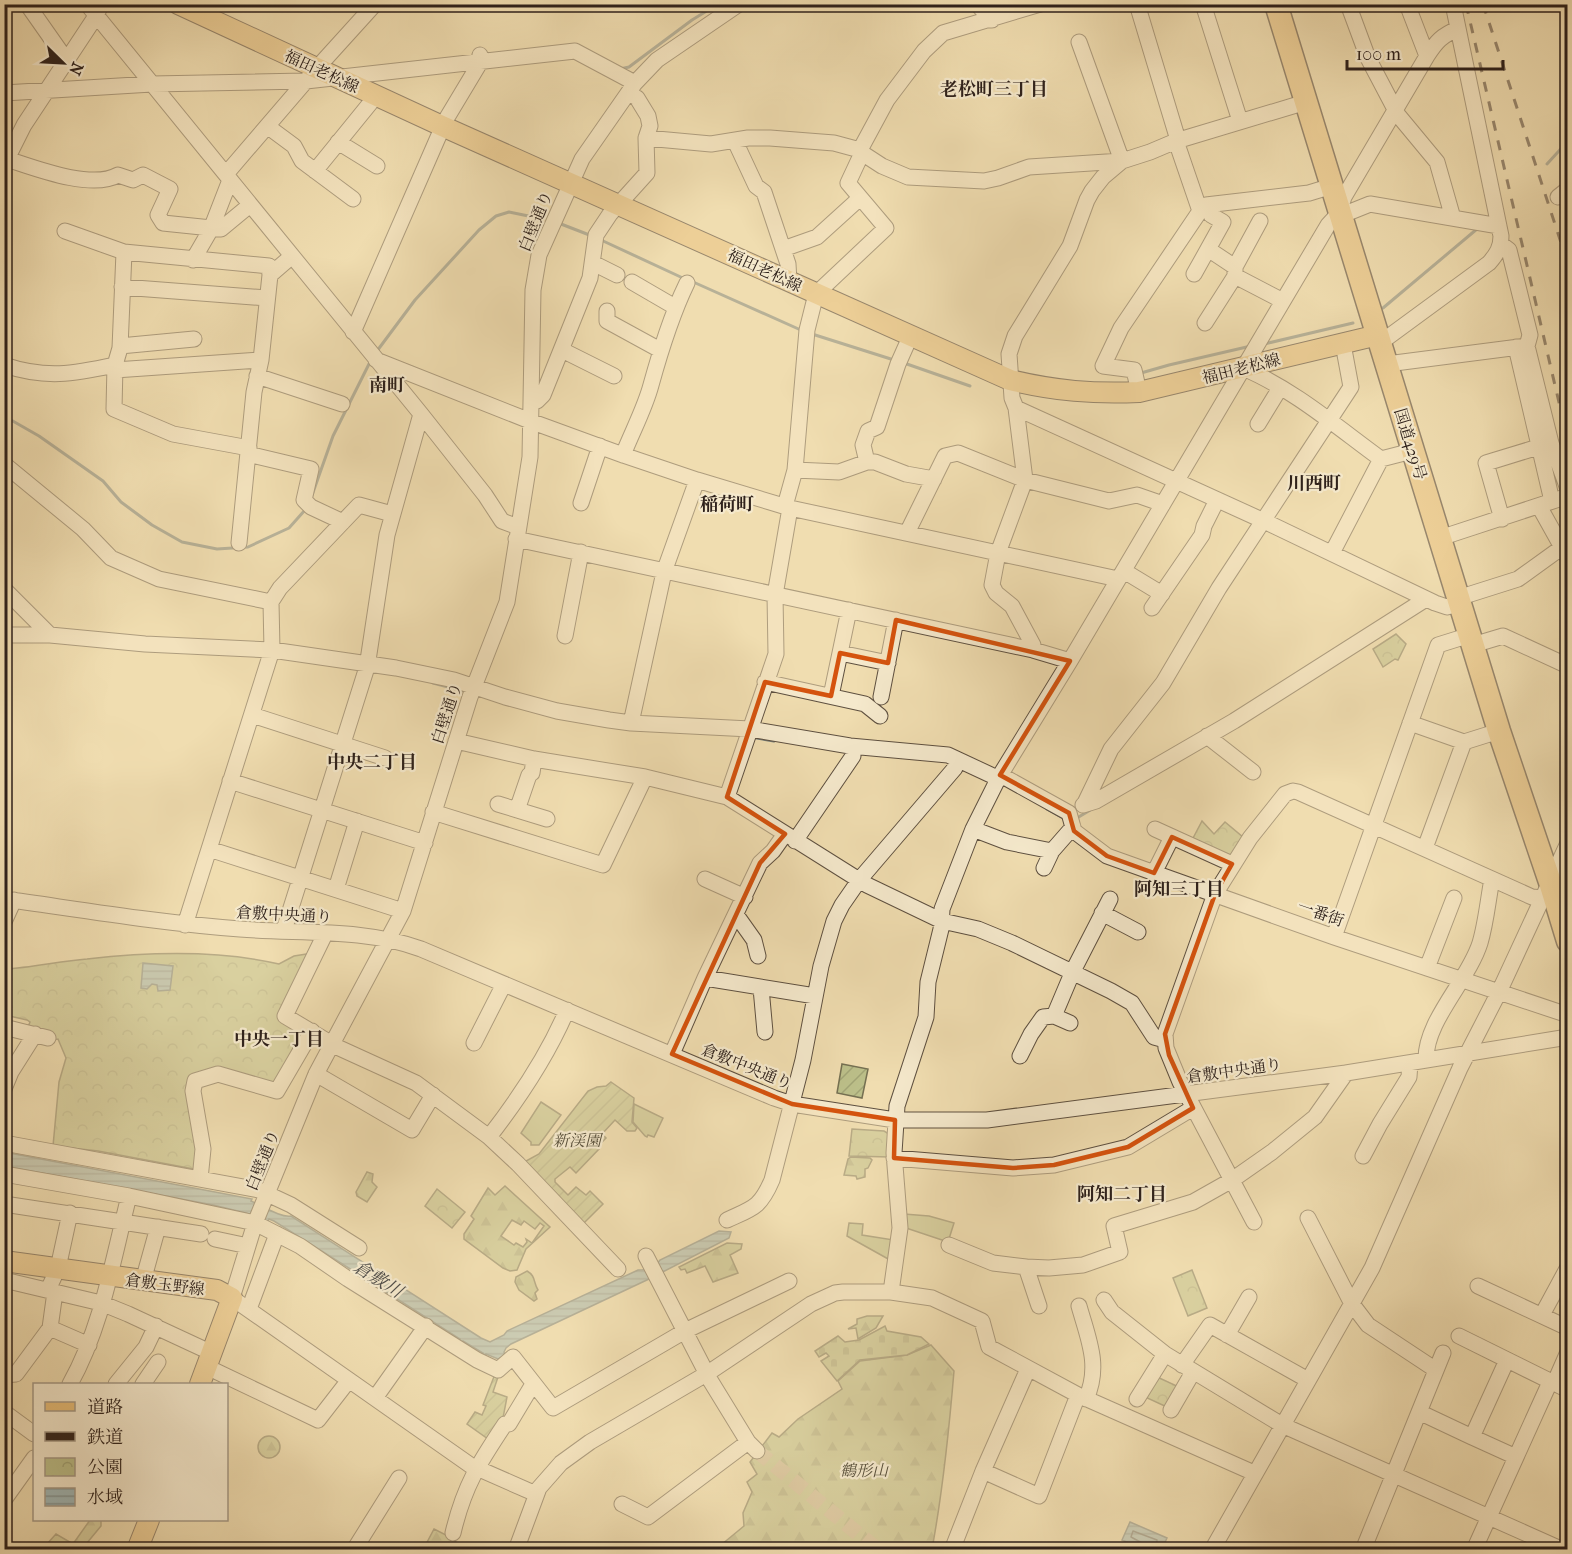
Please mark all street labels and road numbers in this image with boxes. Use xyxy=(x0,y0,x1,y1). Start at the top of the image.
street label: 福田老松線 xyxy=(282,46,362,97)
street label: 白壁通り xyxy=(515,188,556,254)
street label: 福田老松線 xyxy=(725,245,805,296)
street label: 福田老松線 xyxy=(1200,350,1282,387)
street label: 国道429号 xyxy=(1391,406,1430,482)
street label: 白壁通り xyxy=(428,680,465,747)
street label: 一番街 xyxy=(1295,897,1347,930)
street label: 倉敷中央通り xyxy=(236,902,332,926)
street label: 倉敷中央通り xyxy=(699,1040,795,1093)
street label: 倉敷中央通り xyxy=(1185,1054,1283,1087)
street label: 白壁通り xyxy=(242,1127,283,1193)
street label: 倉敷玉野線 xyxy=(124,1270,206,1299)

